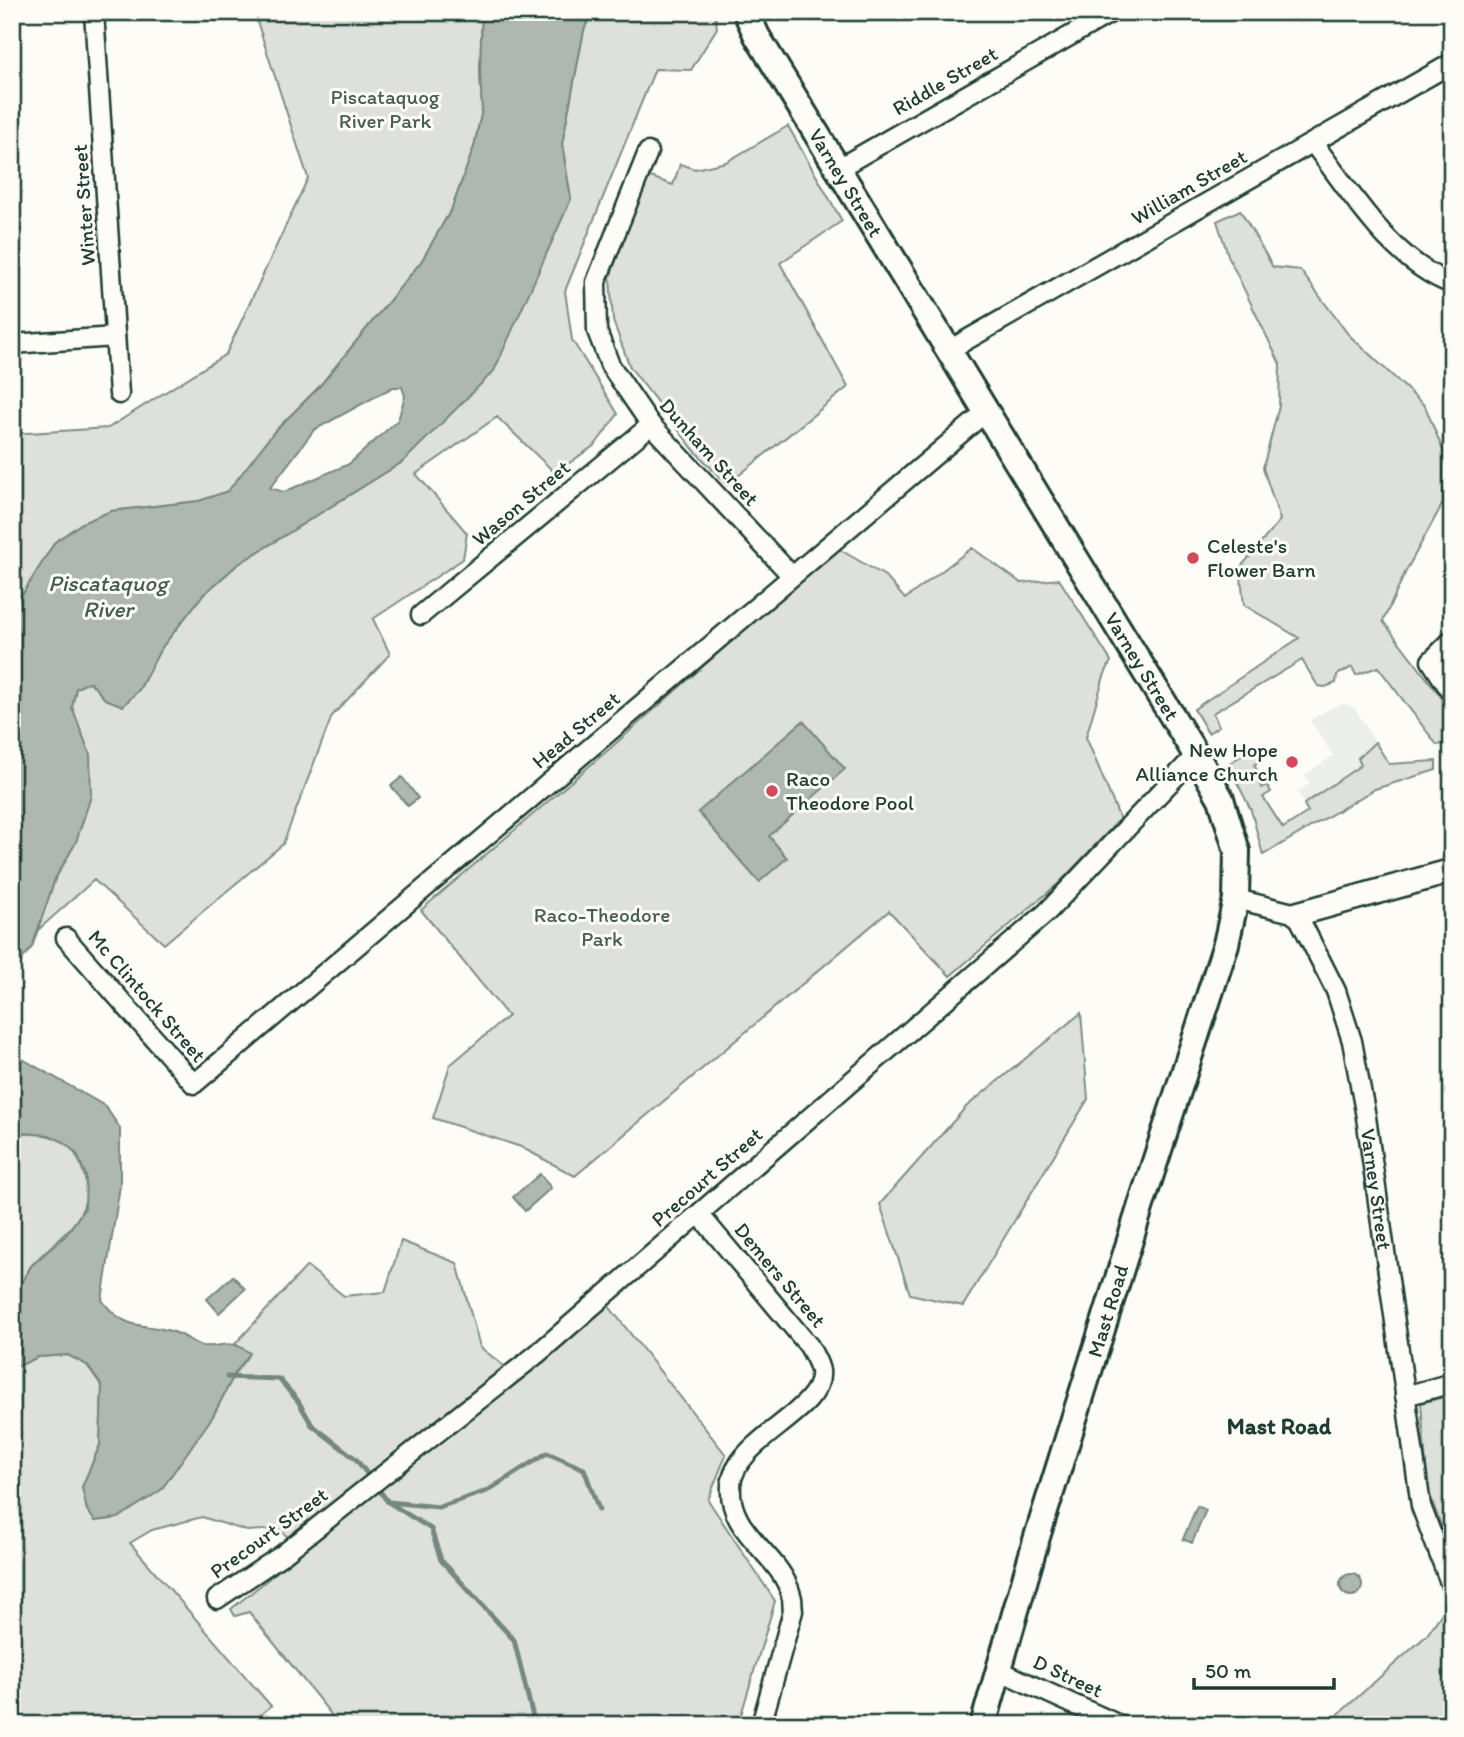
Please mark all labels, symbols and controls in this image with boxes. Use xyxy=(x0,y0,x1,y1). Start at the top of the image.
street label: Riddle Street xyxy=(888,40,1002,121)
park label: Piscataquog River Park xyxy=(330,84,440,133)
street label: Varney Street xyxy=(804,124,889,241)
street label: Winter Street xyxy=(67,143,100,267)
street label: William Street xyxy=(1126,143,1251,230)
street label: Dunham Street xyxy=(654,393,764,511)
street label: Wason Street xyxy=(467,454,575,551)
place label: Celeste's Flower Barn xyxy=(1207,533,1316,582)
marker: Celeste's Flower Barn xyxy=(1185,550,1201,566)
water label: Piscataquog River xyxy=(48,569,171,623)
street label: Varney Street xyxy=(1100,607,1185,725)
street label: Head Street xyxy=(527,686,625,774)
place label: New Hope Alliance Church xyxy=(1136,737,1278,786)
marker: New Hope Alliance Church xyxy=(1284,754,1300,770)
place label: Raco Theodore Pool xyxy=(786,766,914,815)
marker: Raco Theodore Pool xyxy=(764,783,780,799)
park label: Raco-Theodore Park xyxy=(534,902,670,951)
street label: Mc Clintock Street xyxy=(83,924,212,1067)
street label: Precourt Street xyxy=(646,1122,767,1232)
street label: Varney Street xyxy=(1356,1127,1398,1252)
street label: Demers Street xyxy=(729,1217,832,1332)
street label: Mast Road xyxy=(1082,1261,1134,1360)
district label: Mast Road xyxy=(1227,1412,1332,1440)
street label: Precourt Street xyxy=(205,1482,332,1584)
scale bar xyxy=(1194,1646,1334,1690)
street label: D Street xyxy=(1029,1649,1107,1703)
text: 50 m xyxy=(1205,1658,1252,1683)

